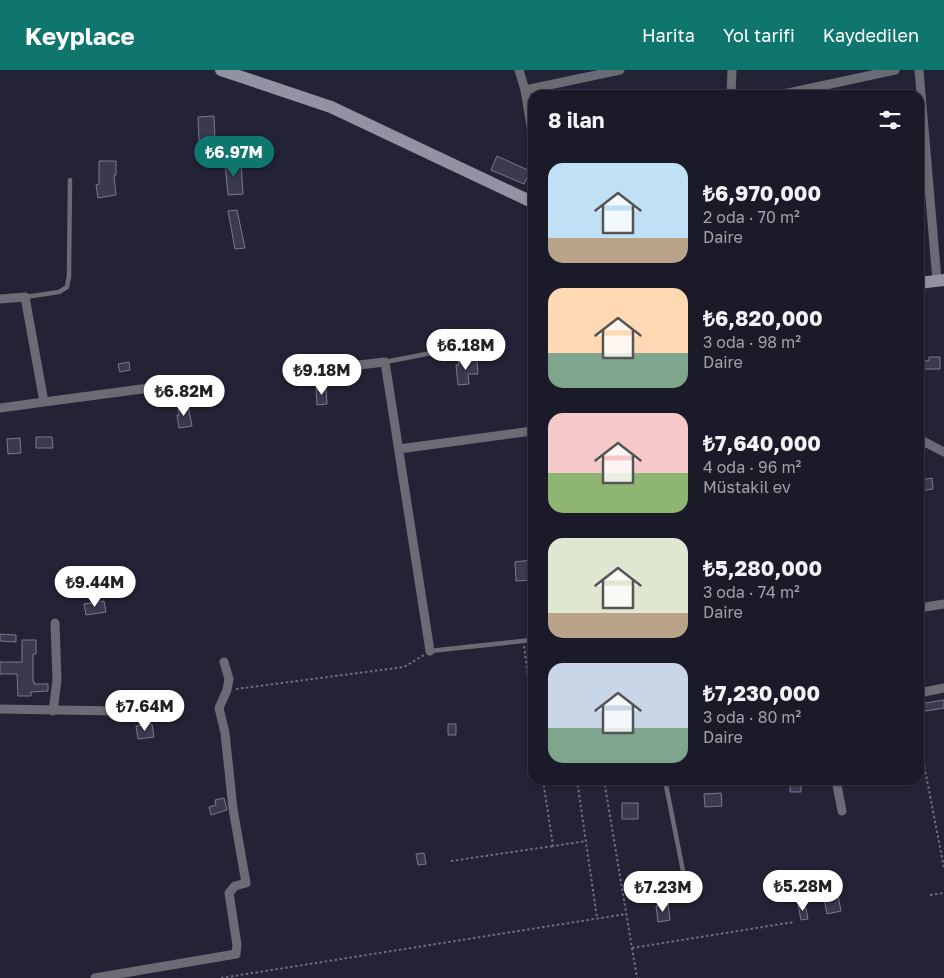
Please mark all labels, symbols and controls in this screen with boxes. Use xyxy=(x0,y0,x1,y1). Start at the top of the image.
text: Keyplace xyxy=(25,21,135,50)
text: Harita xyxy=(642,24,695,46)
text: Yol tarifi xyxy=(723,24,795,46)
text: Kaydedilen xyxy=(823,24,919,46)
icon: filters xyxy=(876,106,904,134)
text: 8 ilan xyxy=(548,107,604,133)
pin: ₺6.97M xyxy=(193,136,275,178)
text: ₺6.97M xyxy=(205,142,263,162)
text: ₺6,970,000 xyxy=(703,180,821,206)
icon: home xyxy=(588,183,648,243)
text: 2 oda · 70 m² xyxy=(703,207,800,227)
text: Daire xyxy=(703,227,743,247)
text: ₺6,820,000 xyxy=(703,305,823,331)
icon: home xyxy=(588,308,648,368)
pin: ₺6.18M xyxy=(425,328,507,371)
text: 3 oda · 98 m² xyxy=(703,332,801,352)
text: ₺6.18M xyxy=(437,335,495,355)
text: Daire xyxy=(703,352,743,372)
pin: ₺9.18M xyxy=(281,354,363,396)
text: ₺9.18M xyxy=(293,360,351,380)
pin: ₺6.82M xyxy=(143,374,225,417)
text: ₺6.82M xyxy=(155,381,213,401)
text: ₺7,640,000 xyxy=(703,430,821,456)
icon: home xyxy=(588,433,648,493)
text: 4 oda · 96 m² xyxy=(703,457,801,477)
text: Müstakil ev xyxy=(703,477,791,497)
text: ₺5,280,000 xyxy=(703,555,822,581)
icon: home xyxy=(588,558,648,618)
pin: ₺9.44M xyxy=(54,566,136,608)
text: ₺9.44M xyxy=(66,572,124,592)
text: 3 oda · 74 m² xyxy=(703,582,800,602)
text: Daire xyxy=(703,602,743,622)
text: ₺7,230,000 xyxy=(703,680,820,706)
icon: home xyxy=(588,683,648,743)
pin: ₺7.64M xyxy=(104,690,186,732)
text: ₺7.64M xyxy=(116,696,174,716)
text: 3 oda · 80 m² xyxy=(703,707,801,727)
text: Daire xyxy=(703,727,743,747)
pin: ₺7.23M xyxy=(622,870,704,913)
pin: ₺5.28M xyxy=(762,870,844,912)
text: ₺5.28M xyxy=(774,876,832,896)
text: ₺7.23M xyxy=(635,877,691,897)

